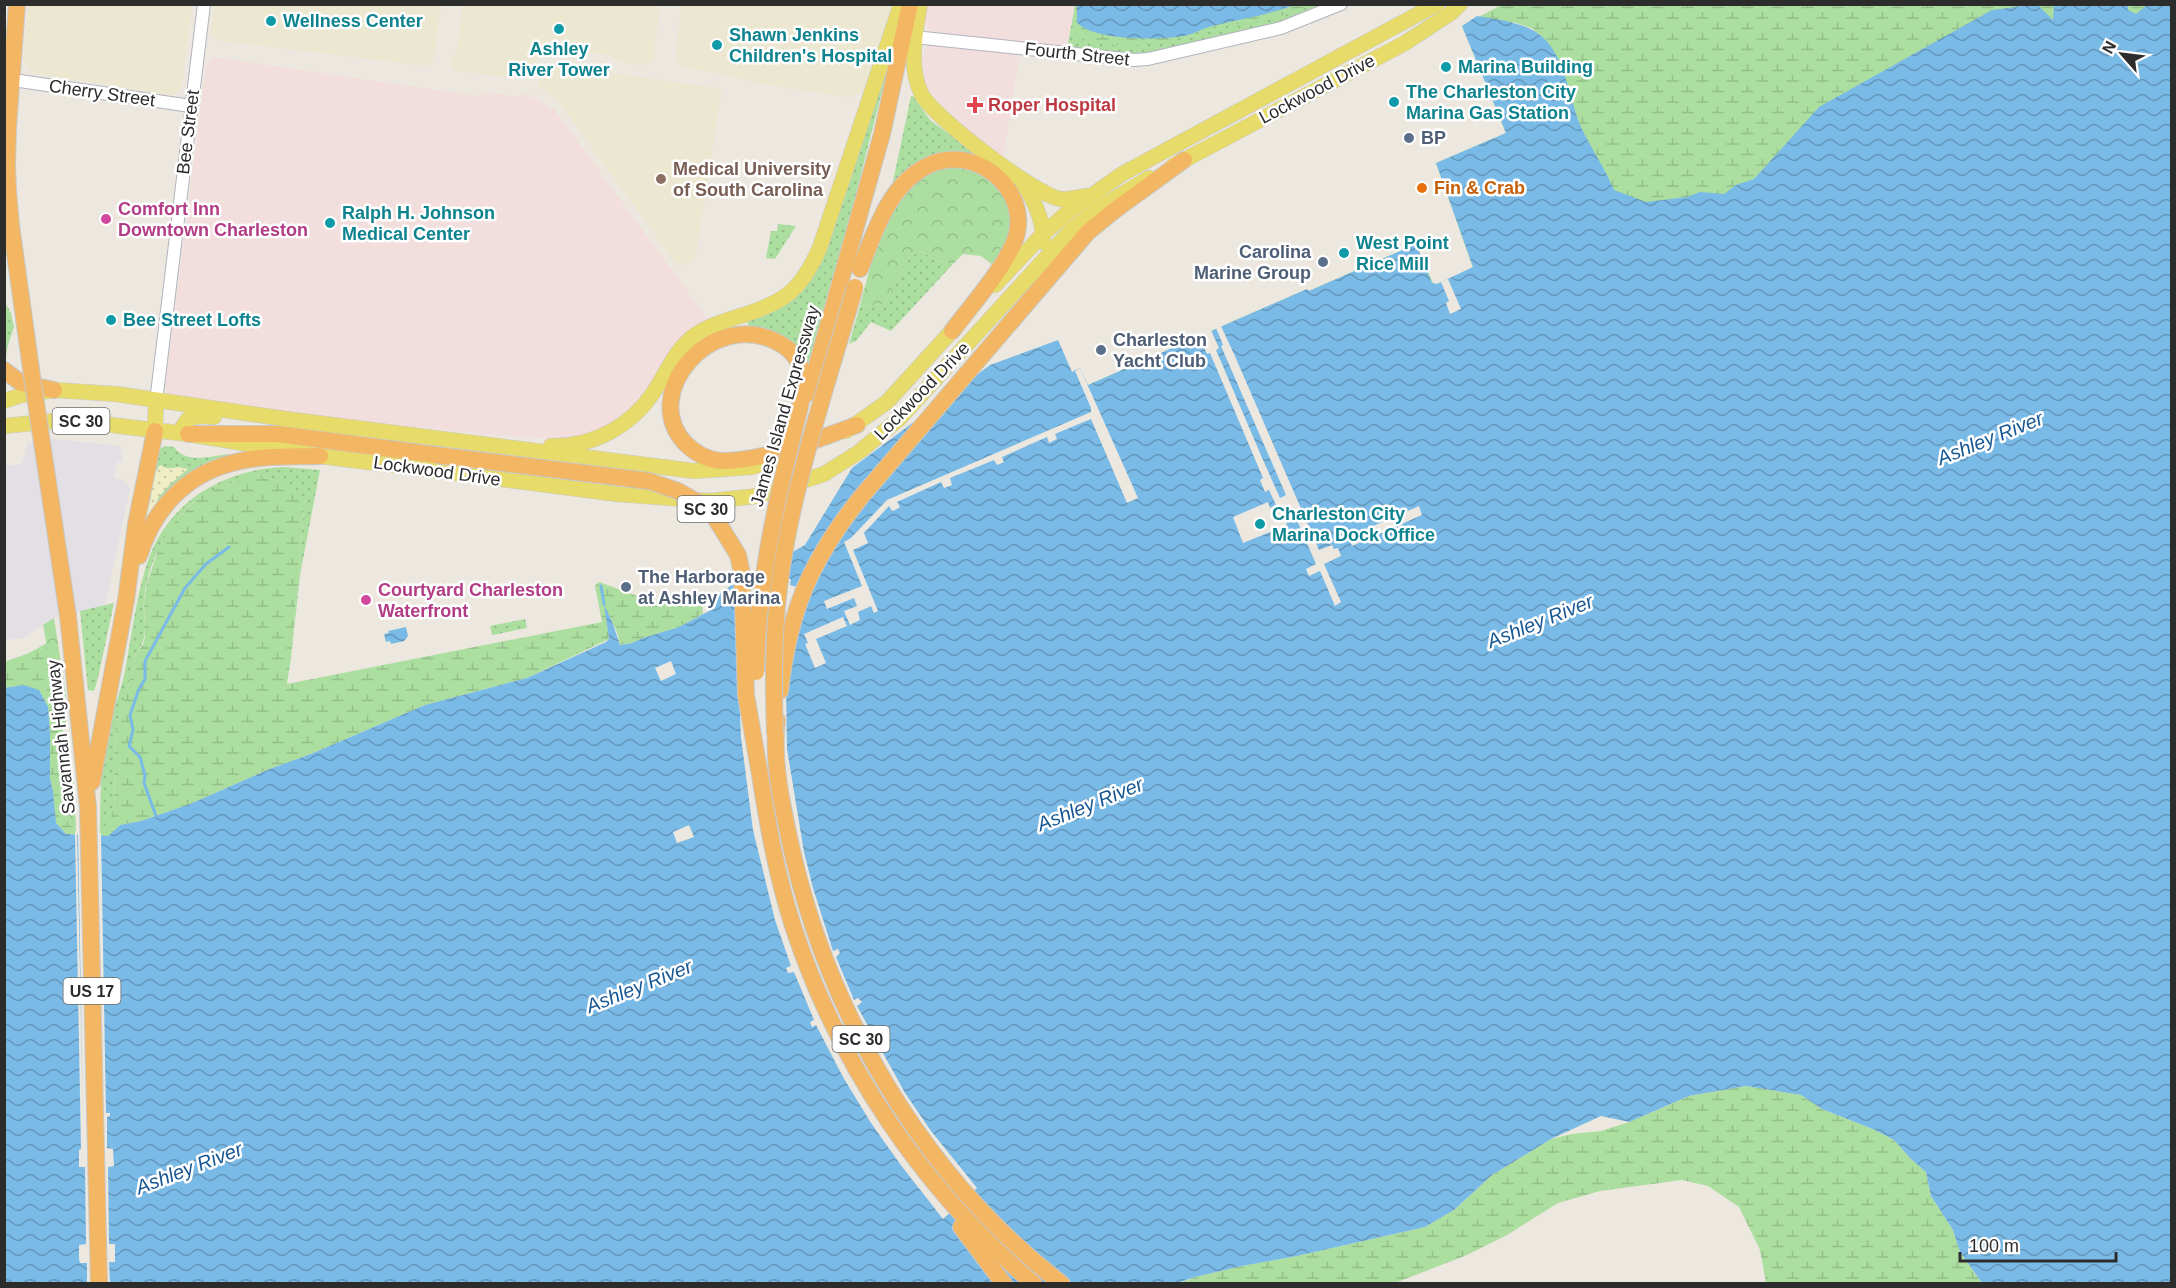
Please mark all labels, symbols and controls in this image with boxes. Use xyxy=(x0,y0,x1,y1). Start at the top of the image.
place label: Wellness Center xyxy=(283,11,423,31)
marker: Wellness Center xyxy=(264,14,278,28)
marker: Ashley River Tower xyxy=(552,22,566,36)
north arrow xyxy=(2092,24,2152,84)
place label: Shawn Jenkins Children's Hospital xyxy=(729,25,892,66)
marker: Shawn Jenkins Children's Hospital xyxy=(710,38,724,52)
text: N xyxy=(2099,38,2119,56)
place label: Ashley River Tower xyxy=(508,39,610,80)
street label: Fourth Street xyxy=(1024,39,1130,69)
street label: Lockwood Drive xyxy=(1256,50,1378,128)
place label: Marina Building xyxy=(1458,57,1593,77)
marker: Marina Building xyxy=(1439,60,1453,74)
street label: Cherry Street xyxy=(48,76,156,110)
place label: The Charleston City Marina Gas Station xyxy=(1406,82,1576,123)
street label: Bee Street xyxy=(173,89,203,175)
place label: Roper Hospital xyxy=(988,95,1116,115)
marker: The Charleston City Marina Gas Station xyxy=(1387,95,1401,109)
marker: Roper Hospital xyxy=(966,96,984,114)
place label: BP xyxy=(1421,128,1446,148)
marker: BP xyxy=(1402,131,1416,145)
place label: Medical University of South Carolina xyxy=(673,159,831,200)
marker: Medical University of South Carolina xyxy=(654,172,668,186)
place label: Fin & Crab xyxy=(1434,178,1525,198)
marker: Fin & Crab xyxy=(1415,181,1429,195)
place label: Comfort Inn Downtown Charleston xyxy=(118,199,308,240)
place label: Ralph H. Johnson Medical Center xyxy=(342,203,495,244)
marker: Comfort Inn Downtown Charleston xyxy=(99,212,113,226)
marker: Ralph H. Johnson Medical Center xyxy=(323,216,337,230)
place label: West Point Rice Mill xyxy=(1356,233,1449,274)
place label: Carolina Marine Group xyxy=(1194,242,1312,283)
marker: West Point Rice Mill xyxy=(1337,246,1351,260)
marker: Carolina Marine Group xyxy=(1316,255,1330,269)
street label: James Island Expressway xyxy=(747,303,823,509)
place label: Bee Street Lofts xyxy=(123,310,261,330)
marker: Bee Street Lofts xyxy=(104,313,118,327)
place label: Charleston Yacht Club xyxy=(1113,330,1207,371)
street label: Lockwood Drive xyxy=(870,338,974,444)
marker: Charleston Yacht Club xyxy=(1094,343,1108,357)
water label: Ashley River xyxy=(1933,406,2047,470)
road number: SC 30 xyxy=(52,408,110,434)
street label: Lockwood Drive xyxy=(372,452,502,490)
road number: SC 30 xyxy=(678,496,734,522)
place label: Charleston City Marina Dock Office xyxy=(1272,504,1435,545)
marker: Charleston City Marina Dock Office xyxy=(1253,517,1267,531)
place label: The Harborage at Ashley Marina xyxy=(638,567,781,608)
place label: Courtyard Charleston Waterfront xyxy=(378,580,563,621)
marker: The Harborage at Ashley Marina xyxy=(619,580,633,594)
water label: Ashley River xyxy=(1483,589,1597,653)
marker: Courtyard Charleston Waterfront xyxy=(359,593,373,607)
street label: Savannah Highway xyxy=(43,659,79,815)
water label: Ashley River xyxy=(1033,772,1147,836)
water label: Ashley River xyxy=(582,954,696,1018)
road number: US 17 xyxy=(64,978,121,1004)
road number: SC 30 xyxy=(832,1026,890,1052)
water label: Ashley River xyxy=(132,1137,247,1199)
scale bar xyxy=(1960,1225,2116,1263)
text: 100 m xyxy=(1969,1236,2019,1256)

